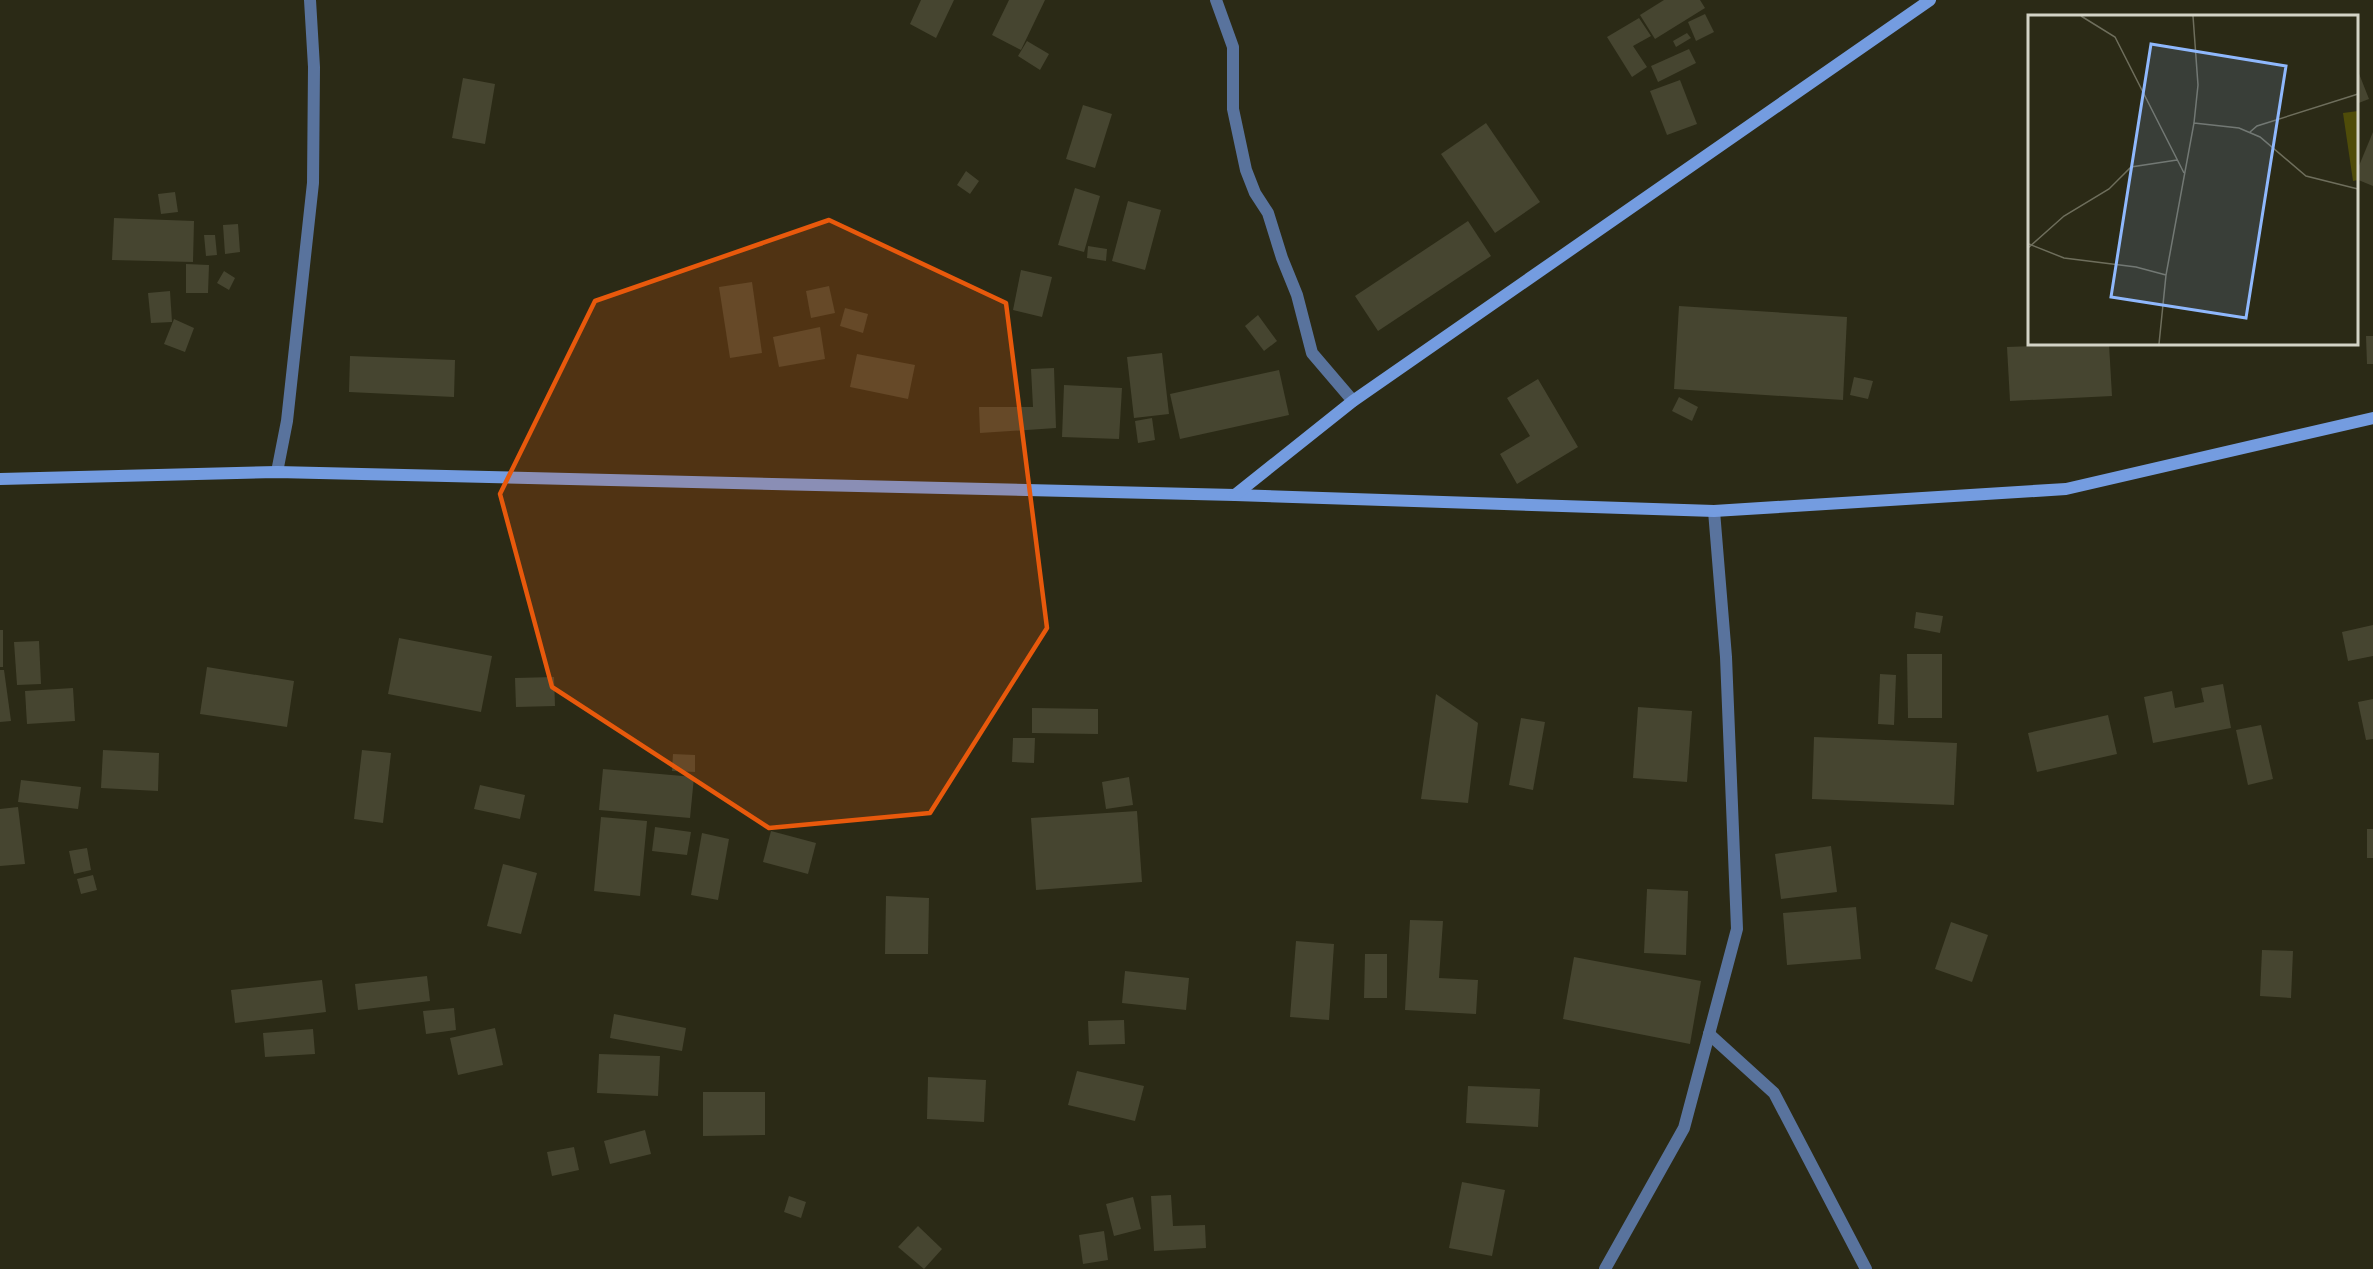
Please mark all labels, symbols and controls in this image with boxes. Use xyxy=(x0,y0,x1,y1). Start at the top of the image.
inset map xyxy=(2028,15,2358,345)

